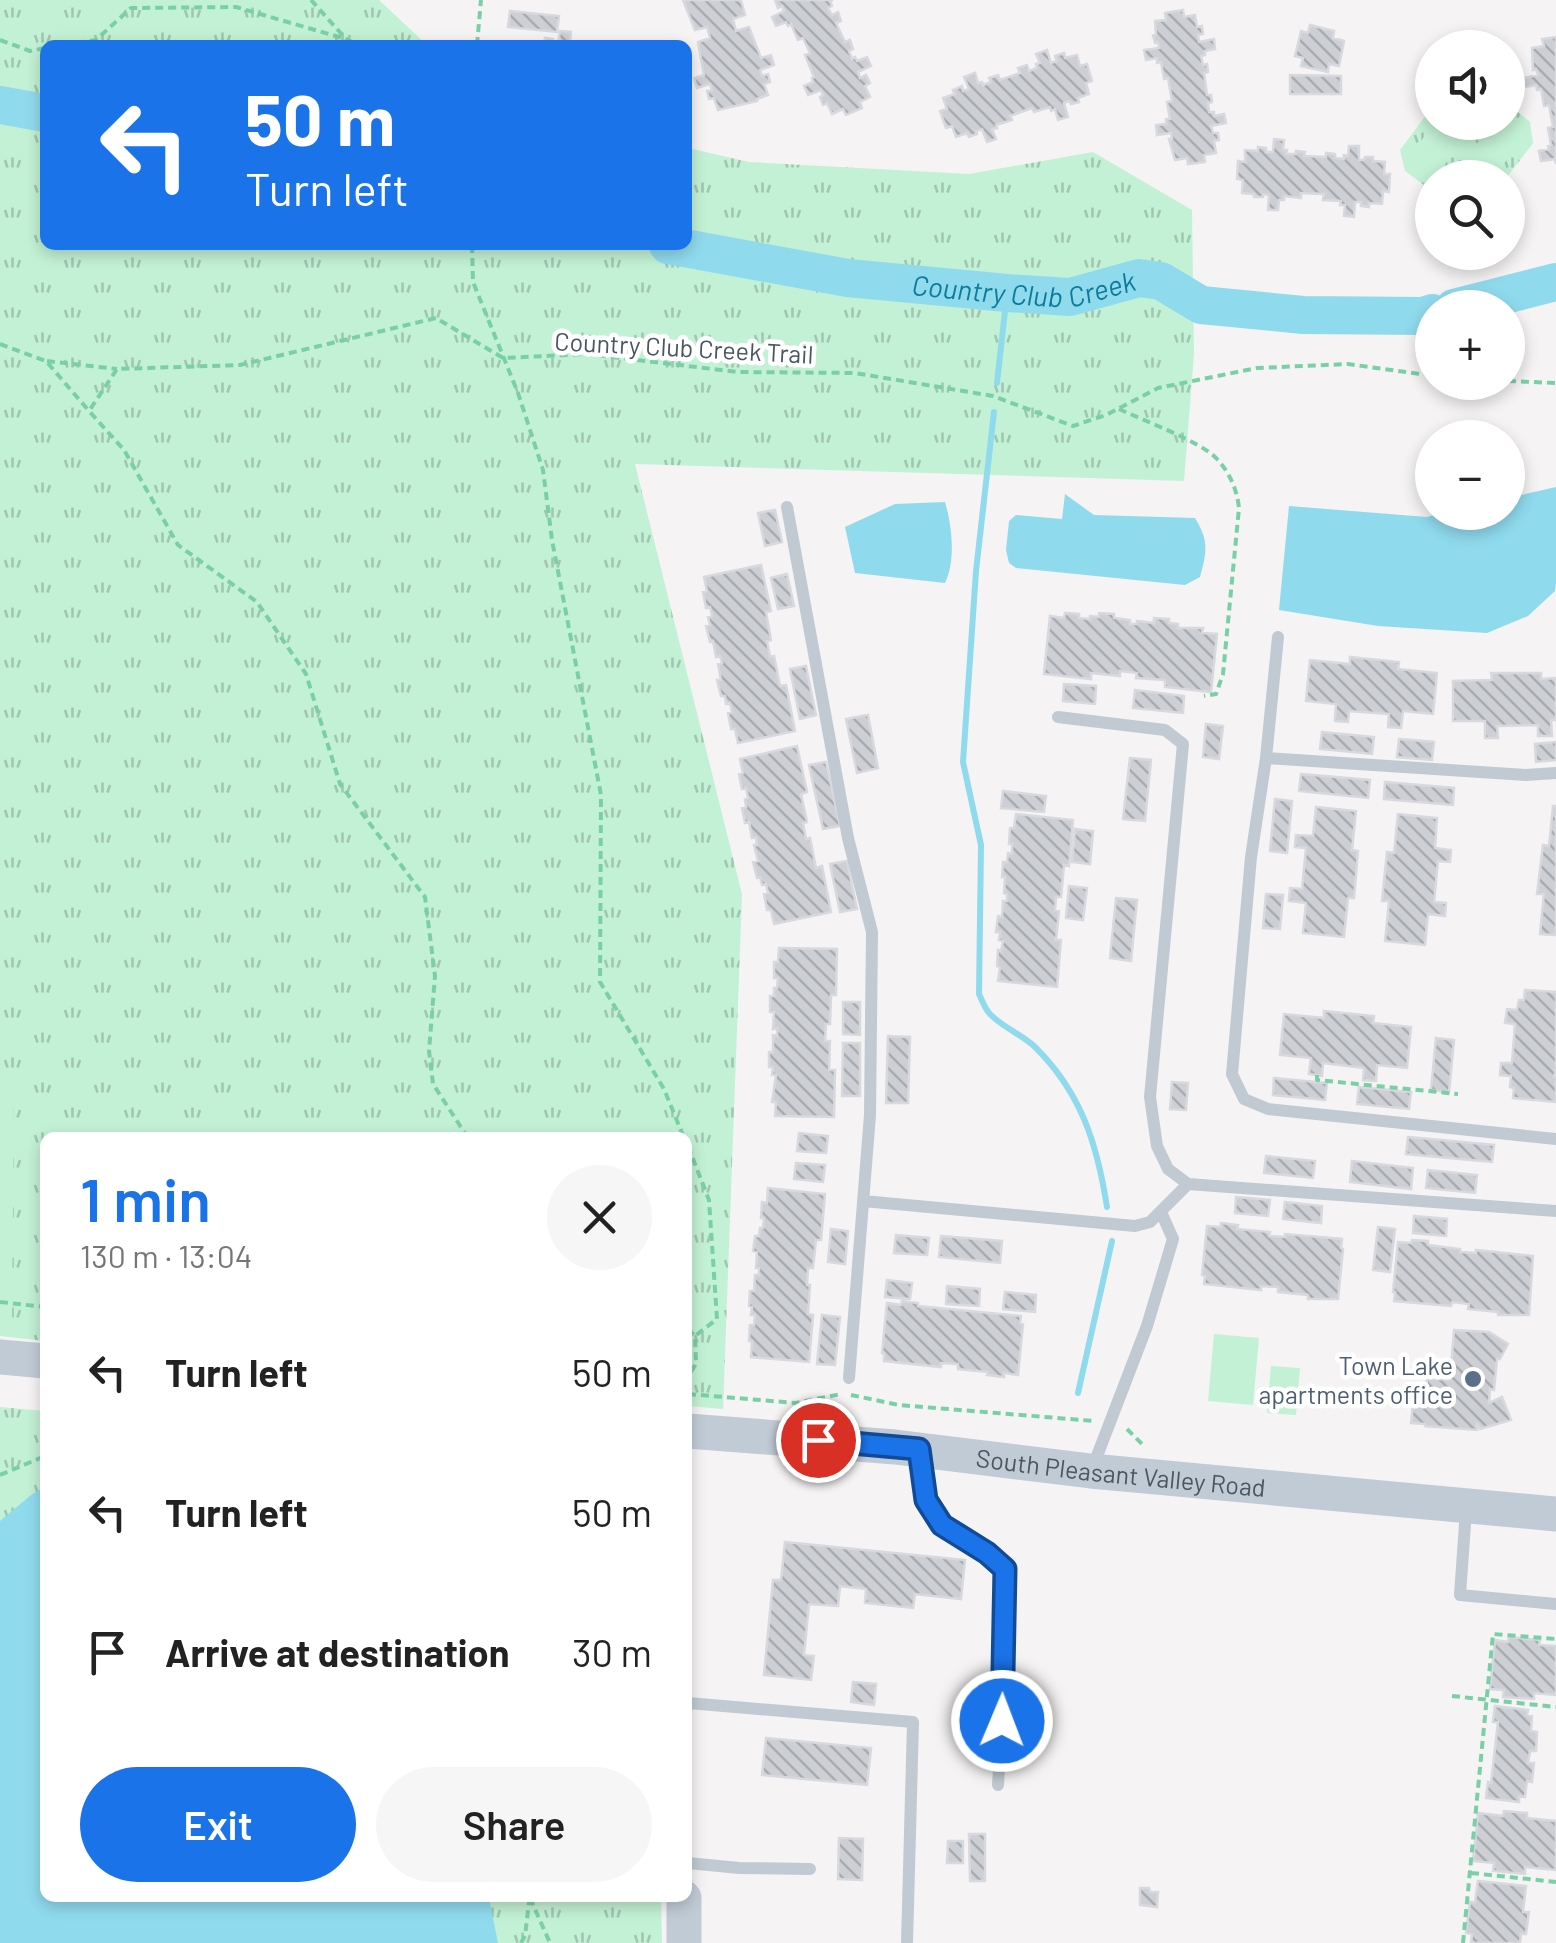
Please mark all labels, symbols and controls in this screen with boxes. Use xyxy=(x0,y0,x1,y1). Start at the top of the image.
map controls xyxy=(1415,30,1525,530)
button: sound xyxy=(1415,30,1525,140)
text: 50 m xyxy=(245,76,395,160)
icon: left xyxy=(80,80,210,210)
button: search xyxy=(1415,160,1525,270)
text: Turn left xyxy=(245,161,409,215)
water label: Country Club Creek xyxy=(910,263,1139,314)
button: + xyxy=(1415,290,1525,400)
street label: Country Club Creek Trail xyxy=(554,325,814,369)
button: − xyxy=(1415,420,1525,530)
text: 1 min xyxy=(80,1162,211,1234)
button: close xyxy=(547,1165,652,1270)
text: 130 m · 13:04 xyxy=(80,1236,252,1274)
icon: left xyxy=(80,1345,135,1400)
text: Turn left xyxy=(165,1349,308,1395)
text: 50 m xyxy=(572,1349,652,1395)
place label: Town Lake apartments office xyxy=(1258,1350,1453,1409)
marker: Town Lake apartments office xyxy=(1462,1368,1484,1390)
pin xyxy=(776,1398,861,1483)
icon: arrive xyxy=(791,1413,846,1468)
street label: South Pleasant Valley Road xyxy=(974,1442,1267,1502)
icon: left xyxy=(80,1485,135,1540)
text: Turn left xyxy=(165,1489,308,1535)
text: 50 m xyxy=(572,1489,652,1535)
icon: arrive xyxy=(80,1625,135,1680)
text: Arrive at destination xyxy=(165,1629,510,1675)
text: 30 m xyxy=(572,1629,652,1675)
position arrow xyxy=(950,1669,1054,1773)
button: Exit xyxy=(80,1767,356,1882)
button: Share xyxy=(376,1767,652,1882)

